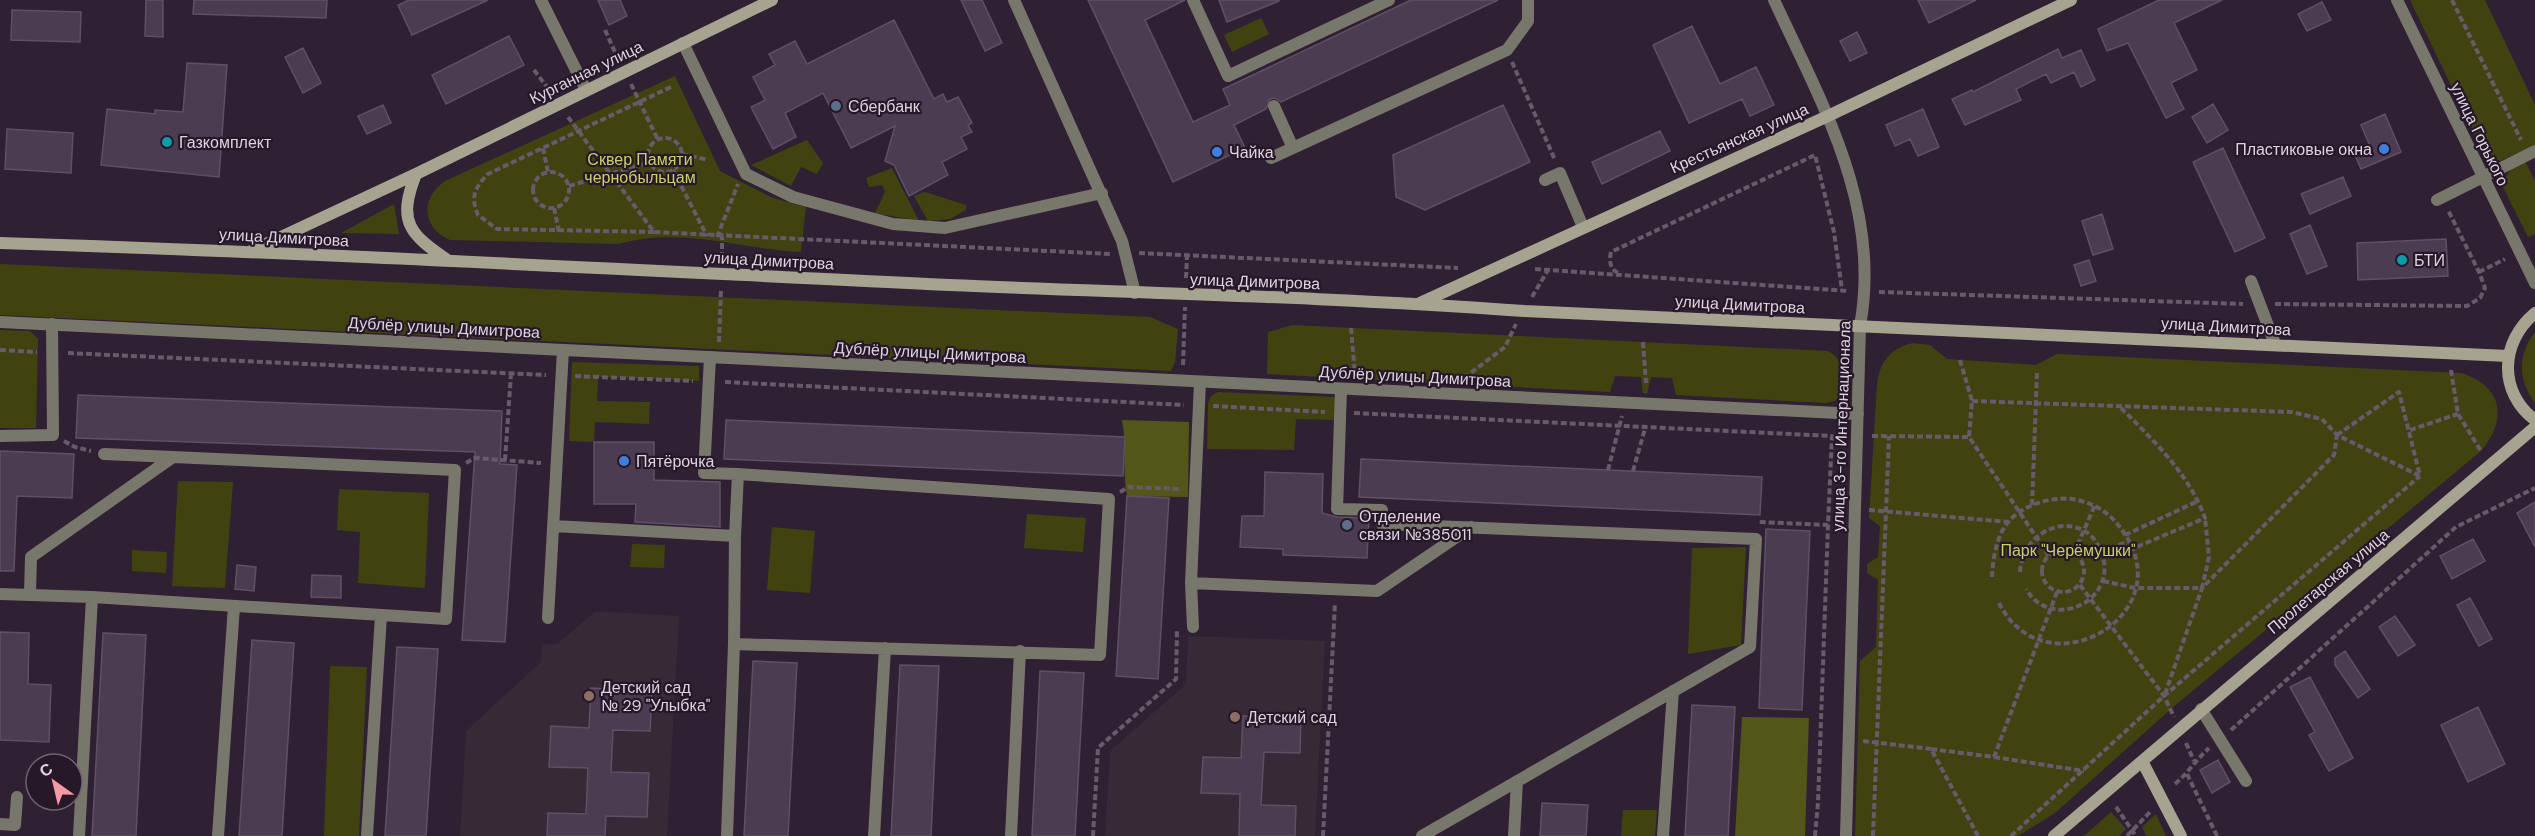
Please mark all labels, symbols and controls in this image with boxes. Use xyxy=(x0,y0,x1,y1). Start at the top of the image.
street label: Курганная улица xyxy=(526,36,647,109)
street label: улица Горького xyxy=(2445,79,2514,189)
place label: Сбербанк xyxy=(848,96,921,117)
street label: Крестьянская улица xyxy=(1667,98,1812,178)
marker: Сбербанк xyxy=(829,99,843,113)
place label: Газкомплект xyxy=(179,132,272,153)
marker: Газкомплект xyxy=(160,135,174,149)
place label: Пластиковые окна xyxy=(2235,139,2372,160)
place label: Чайка xyxy=(1229,142,1274,163)
marker: Пластиковые окна xyxy=(2377,142,2391,156)
marker: Чайка xyxy=(1210,145,1224,159)
park label: Сквер Памяти чернобыльцам xyxy=(584,149,696,188)
street label: улица Димитрова xyxy=(218,224,350,251)
street label: улица Димитрова xyxy=(703,247,835,274)
place label: БТИ xyxy=(2414,250,2445,271)
marker: БТИ xyxy=(2395,253,2409,267)
street label: улица Димитрова xyxy=(1190,269,1321,294)
street label: улица Димитрова xyxy=(1674,291,1806,318)
street label: Дублёр улицы Димитрова xyxy=(348,312,541,343)
street label: улица Димитрова xyxy=(2160,313,2292,340)
street label: улица 3-го Интернационала xyxy=(1827,320,1856,532)
street label: Дублёр улицы Димитрова xyxy=(834,337,1027,368)
street label: Дублёр улицы Димитрова xyxy=(1319,361,1512,392)
place label: Пятёрочка xyxy=(636,451,715,472)
marker: Пятёрочка xyxy=(617,454,631,468)
place label: Отделение связи №385011 xyxy=(1359,506,1472,545)
marker: Отделение связи №385011 xyxy=(1340,518,1354,532)
street label: Пролетарская улица xyxy=(2263,524,2394,639)
park label: Парк "Черёмушки" xyxy=(2000,540,2136,561)
place label: Детский сад № 29 "Улыбка" xyxy=(601,677,711,716)
marker: Детский сад № 29 "Улыбка" xyxy=(582,689,596,703)
place label: Детский сад xyxy=(1247,707,1337,728)
marker: Детский сад xyxy=(1228,710,1242,724)
north arrow xyxy=(24,752,84,812)
text: С xyxy=(35,758,57,782)

